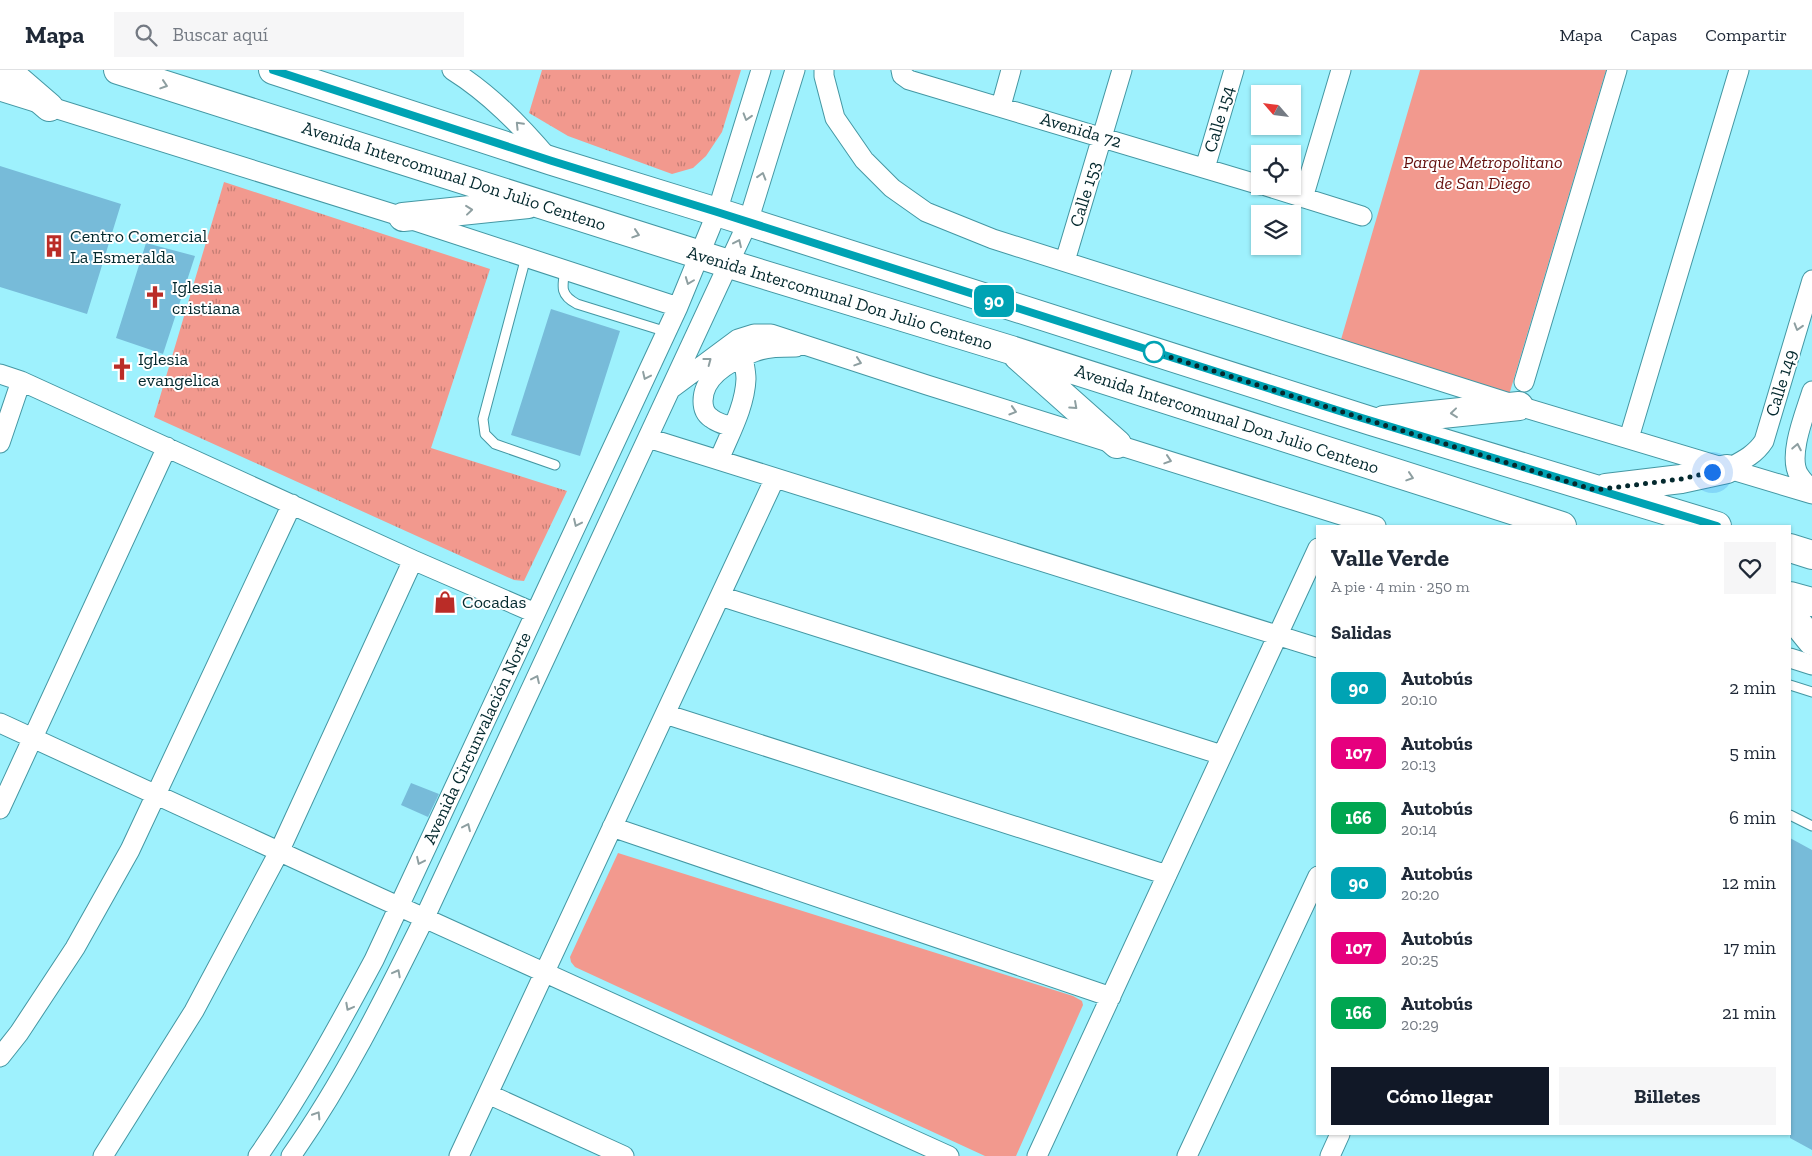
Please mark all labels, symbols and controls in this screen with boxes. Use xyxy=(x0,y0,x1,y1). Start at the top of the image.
search box xyxy=(114,12,464,57)
text: Mapa xyxy=(25,20,84,49)
icon: search xyxy=(132,21,160,49)
text: Buscar aquí xyxy=(172,23,268,46)
text: Mapa xyxy=(1559,24,1602,46)
text: Capas xyxy=(1630,24,1677,46)
text: Compartir xyxy=(1705,24,1787,46)
one-way arrow xyxy=(160,79,168,89)
street label: Calle 154 xyxy=(1199,83,1239,155)
north arrow xyxy=(1251,85,1301,135)
map controls xyxy=(1251,85,1301,255)
street label: Avenida 72 xyxy=(1038,107,1124,153)
one-way arrow xyxy=(742,112,752,120)
street label: Avenida Intercomunal Don Julio Centeno xyxy=(299,116,609,236)
one-way arrow xyxy=(516,121,525,130)
button: locate xyxy=(1251,145,1301,195)
park label: Parque Metropolitano de San Diego xyxy=(1403,151,1563,194)
street label: Calle 153 xyxy=(1065,158,1105,229)
one-way arrow xyxy=(757,172,767,180)
one-way arrow xyxy=(465,205,473,216)
button: layers xyxy=(1251,205,1301,255)
place label: Centro Comercial La Esmeralda xyxy=(70,225,207,268)
one-way arrow xyxy=(631,229,640,239)
building icon: Centro Comercial La Esmeralda xyxy=(41,233,67,259)
one-way arrow xyxy=(732,239,743,248)
street label: Avenida Intercomunal Don Julio Centeno xyxy=(685,241,995,355)
place label: Iglesia cristiana xyxy=(172,276,241,319)
one-way arrow xyxy=(684,276,695,285)
church icon: Iglesia cristiana xyxy=(142,284,168,310)
line badge: 90 xyxy=(972,285,1016,317)
text: 90 xyxy=(984,290,1004,312)
one-way arrow xyxy=(1794,322,1804,330)
unlabelled marker xyxy=(1143,341,1165,363)
street label: Calle 149 xyxy=(1760,347,1802,419)
place label: Iglesia evangelica xyxy=(138,348,220,391)
church icon: Iglesia evangelica xyxy=(109,356,135,382)
one-way arrow xyxy=(853,356,862,366)
one-way arrow xyxy=(702,358,712,367)
street label: Avenida Intercomunal Don Julio Centeno xyxy=(1072,359,1382,479)
one-way arrow xyxy=(642,371,652,380)
one-way arrow xyxy=(1068,400,1077,409)
one-way arrow xyxy=(1008,406,1016,416)
one-way arrow xyxy=(1449,407,1457,418)
one-way arrow xyxy=(1791,442,1801,451)
one-way arrow xyxy=(1163,454,1171,464)
your location xyxy=(1700,460,1725,485)
one-way arrow xyxy=(1405,472,1413,482)
one-way arrow xyxy=(573,518,583,527)
button: heart xyxy=(1724,542,1776,594)
text: Valle Verde xyxy=(1331,543,1449,572)
text: A pie · 4 min · 250 m xyxy=(1331,577,1470,596)
shop icon: Cocadas xyxy=(432,589,458,615)
place label: Cocadas xyxy=(462,591,526,613)
text: Salidas xyxy=(1331,621,1391,644)
street label: Avenida Circunvalación Norte xyxy=(418,628,536,848)
text: Autobús xyxy=(1401,667,1473,690)
one-way arrow xyxy=(529,675,540,684)
text: 2 min xyxy=(1729,676,1776,699)
text: 90 xyxy=(1349,677,1369,699)
text: 20:10 xyxy=(1401,690,1437,709)
text: Autobús xyxy=(1401,732,1473,755)
text: 5 min xyxy=(1729,741,1776,764)
text: 107 xyxy=(1345,742,1372,764)
text: 20:13 xyxy=(1401,755,1436,774)
text: Autobús xyxy=(1401,797,1473,820)
text: 6 min xyxy=(1729,806,1776,829)
text: 166 xyxy=(1345,807,1372,829)
text: 20:14 xyxy=(1401,820,1437,839)
one-way arrow xyxy=(461,823,471,832)
one-way arrow xyxy=(416,856,426,865)
text: Autobús xyxy=(1401,862,1473,885)
text: 12 min xyxy=(1722,871,1776,894)
text: 90 xyxy=(1349,872,1369,894)
text: 20:20 xyxy=(1401,885,1440,904)
text: Autobús xyxy=(1401,927,1473,950)
text: 17 min xyxy=(1723,936,1776,959)
text: 107 xyxy=(1345,937,1372,959)
text: 20:25 xyxy=(1401,950,1438,969)
one-way arrow xyxy=(391,970,401,979)
text: Autobús xyxy=(1401,992,1473,1015)
text: 21 min xyxy=(1722,1001,1776,1024)
one-way arrow xyxy=(345,1002,355,1011)
text: 166 xyxy=(1345,1002,1372,1024)
text: 20:29 xyxy=(1401,1015,1439,1034)
button: Cómo llegar xyxy=(1331,1067,1549,1125)
button: Billetes xyxy=(1559,1067,1776,1125)
one-way arrow xyxy=(311,1111,321,1120)

